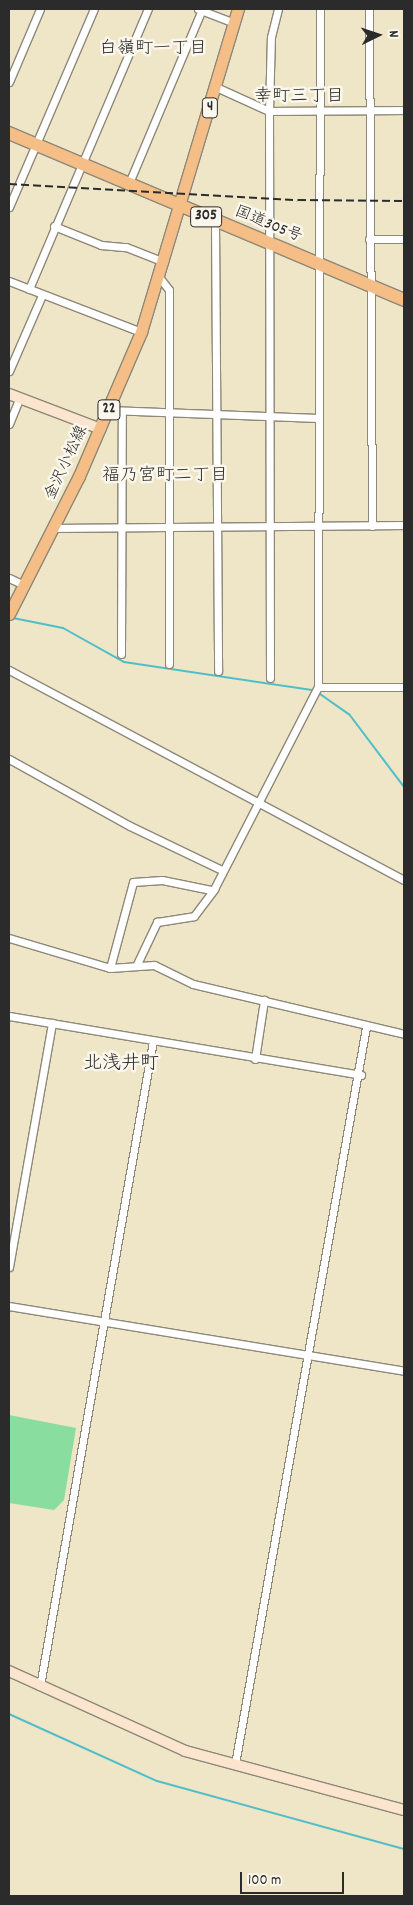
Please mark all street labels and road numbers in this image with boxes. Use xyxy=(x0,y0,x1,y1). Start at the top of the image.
road number: 4 xyxy=(201,96,219,120)
street label: 国道305号 xyxy=(231,203,305,247)
road number: 305 xyxy=(190,204,222,230)
road number: 22 xyxy=(96,398,122,422)
street label: 金沢小松線 xyxy=(41,423,93,503)

